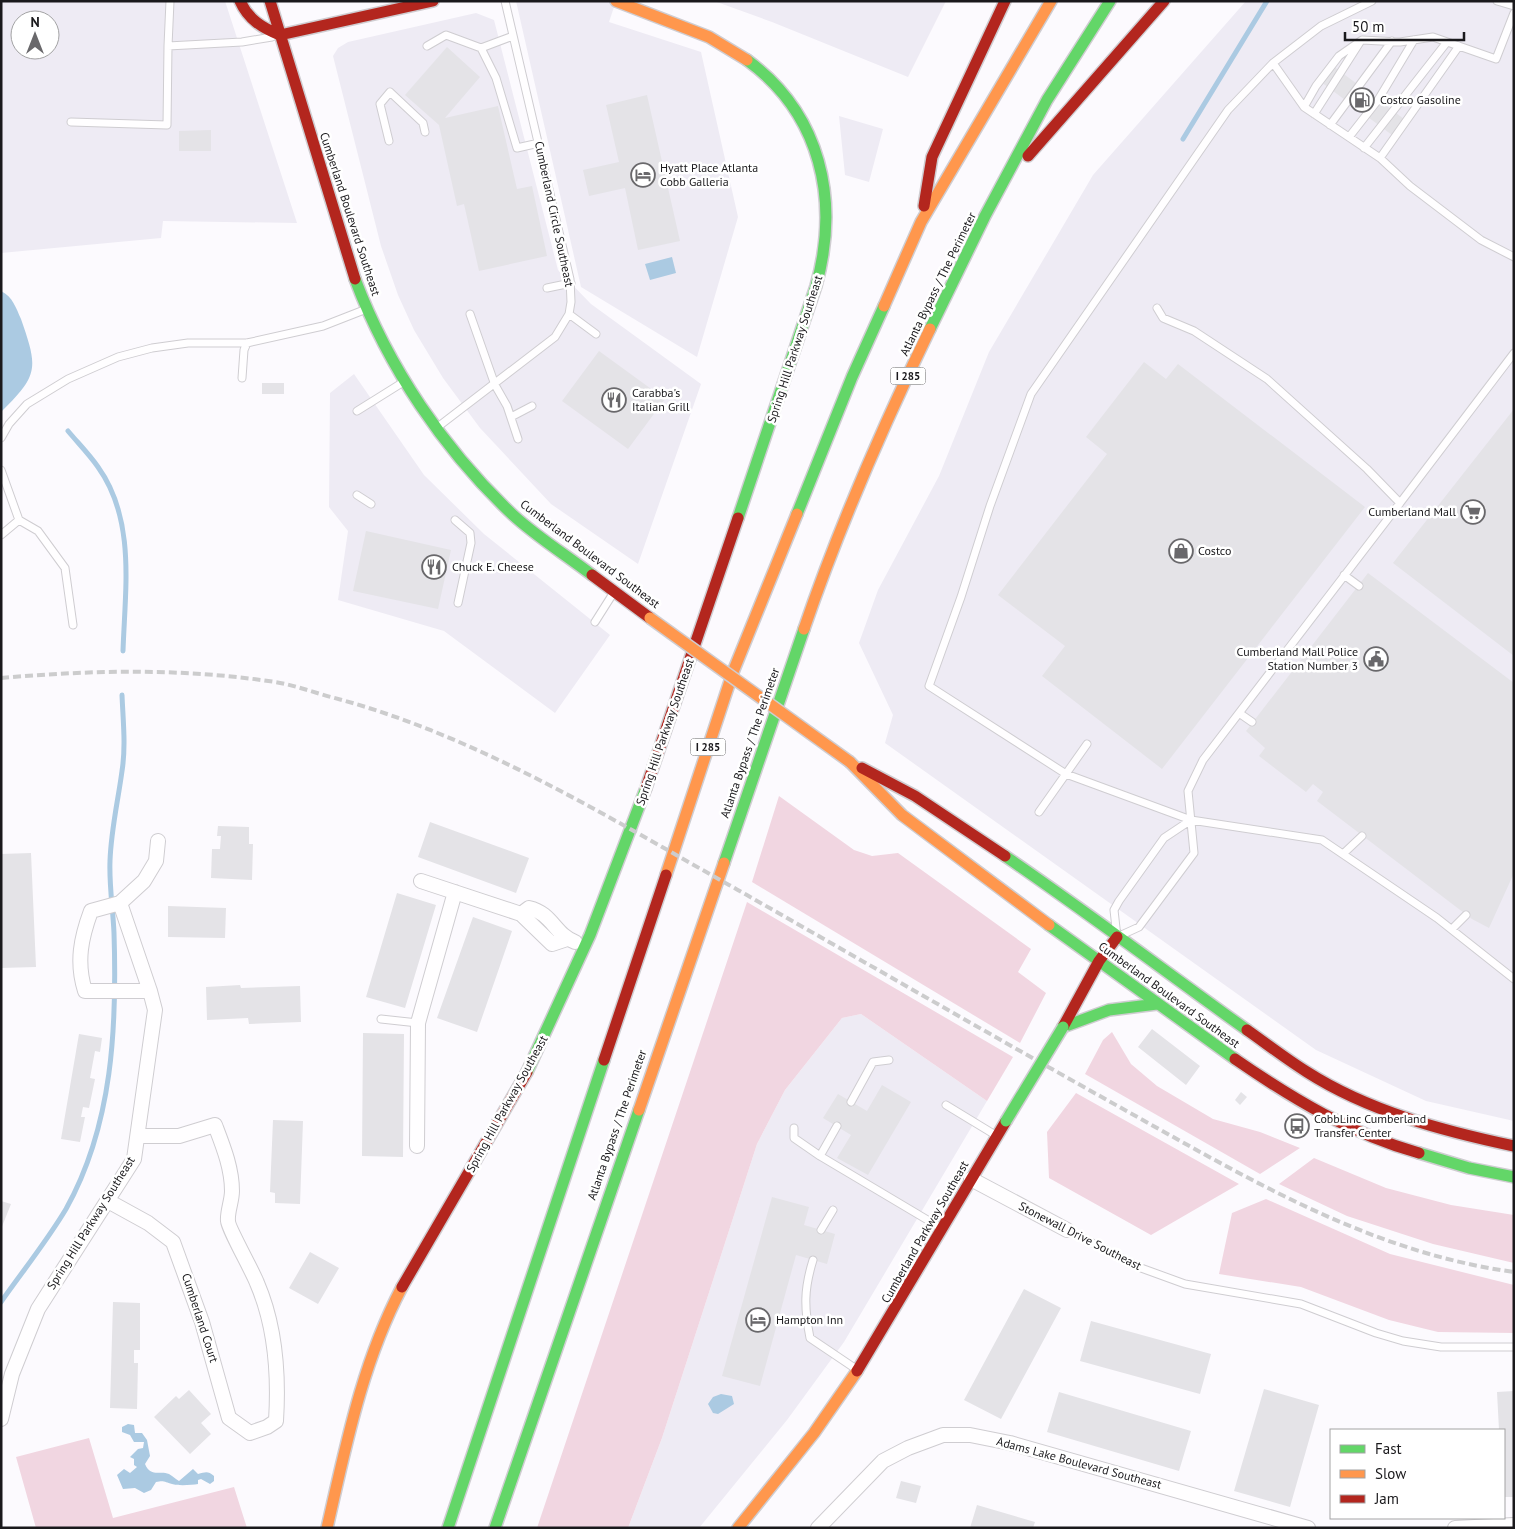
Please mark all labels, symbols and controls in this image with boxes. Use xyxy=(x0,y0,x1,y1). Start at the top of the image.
north arrow xyxy=(10,10,60,60)
scale bar xyxy=(1345,10,1464,42)
text: N xyxy=(30,13,40,31)
text: 50 m xyxy=(1352,17,1385,36)
fuel station icon: Costco Gasoline xyxy=(1349,87,1375,113)
place label: Costco Gasoline xyxy=(1380,92,1461,107)
street label: Cumberland Boulevard Southeast xyxy=(317,130,384,297)
street label: Cumberland Circle Southeast xyxy=(532,140,577,288)
place label: Hyatt Place Atlanta Cobb Galleria xyxy=(660,160,758,189)
hotel icon: Hyatt Place Atlanta Cobb Galleria xyxy=(630,162,656,188)
street label: Atlanta Bypass / The Perimeter xyxy=(896,210,979,358)
street label: Spring Hill Parkway Southeast xyxy=(764,273,825,424)
road number: I 285 xyxy=(890,368,926,384)
place label: Carabba's Italian Grill xyxy=(632,385,690,414)
restaurant icon: Carabba's Italian Grill xyxy=(601,387,627,413)
street label: Cumberland Boulevard Southeast xyxy=(518,496,663,611)
supermarket icon: Cumberland Mall xyxy=(1460,499,1486,525)
place label: Cumberland Mall xyxy=(1368,504,1456,519)
shop icon: Costco xyxy=(1168,538,1194,564)
place label: Costco xyxy=(1198,543,1231,558)
restaurant icon: Chuck E. Cheese xyxy=(421,554,447,580)
place label: Chuck E. Cheese xyxy=(452,559,534,574)
place label: Cumberland Mall Police Station Number 3 xyxy=(1236,644,1358,673)
public building icon: Cumberland Mall Police Station Number 3 xyxy=(1363,646,1389,672)
street label: Spring Hill Parkway Southeast xyxy=(632,657,697,807)
street label: Atlanta Bypass / The Perimeter xyxy=(717,666,782,820)
road number: I 285 xyxy=(690,739,726,756)
street label: Cumberland Boulevard Southeast xyxy=(1096,938,1243,1051)
street label: Spring Hill Parkway Southeast xyxy=(463,1033,550,1175)
street label: Atlanta Bypass / The Perimeter xyxy=(584,1048,649,1202)
place label: CobbLinc Cumberland Transfer Center xyxy=(1314,1111,1426,1140)
bus stop icon: CobbLinc Cumberland Transfer Center xyxy=(1284,1113,1310,1139)
street label: Spring Hill Parkway Southeast xyxy=(43,1153,138,1292)
street label: Cumberland Parkway Southeast xyxy=(878,1158,971,1305)
street label: Stonewall Drive Southeast xyxy=(1016,1198,1144,1273)
street label: Cumberland Court xyxy=(179,1271,222,1364)
hotel icon: Hampton Inn xyxy=(745,1307,771,1333)
place label: Hampton Inn xyxy=(776,1312,843,1327)
legend xyxy=(1330,1429,1505,1519)
street label: Adams Lake Boulevard Southeast xyxy=(995,1433,1163,1492)
text: Fast xyxy=(1375,1439,1402,1458)
text: Slow xyxy=(1375,1464,1406,1483)
text: Jam xyxy=(1374,1489,1399,1508)

